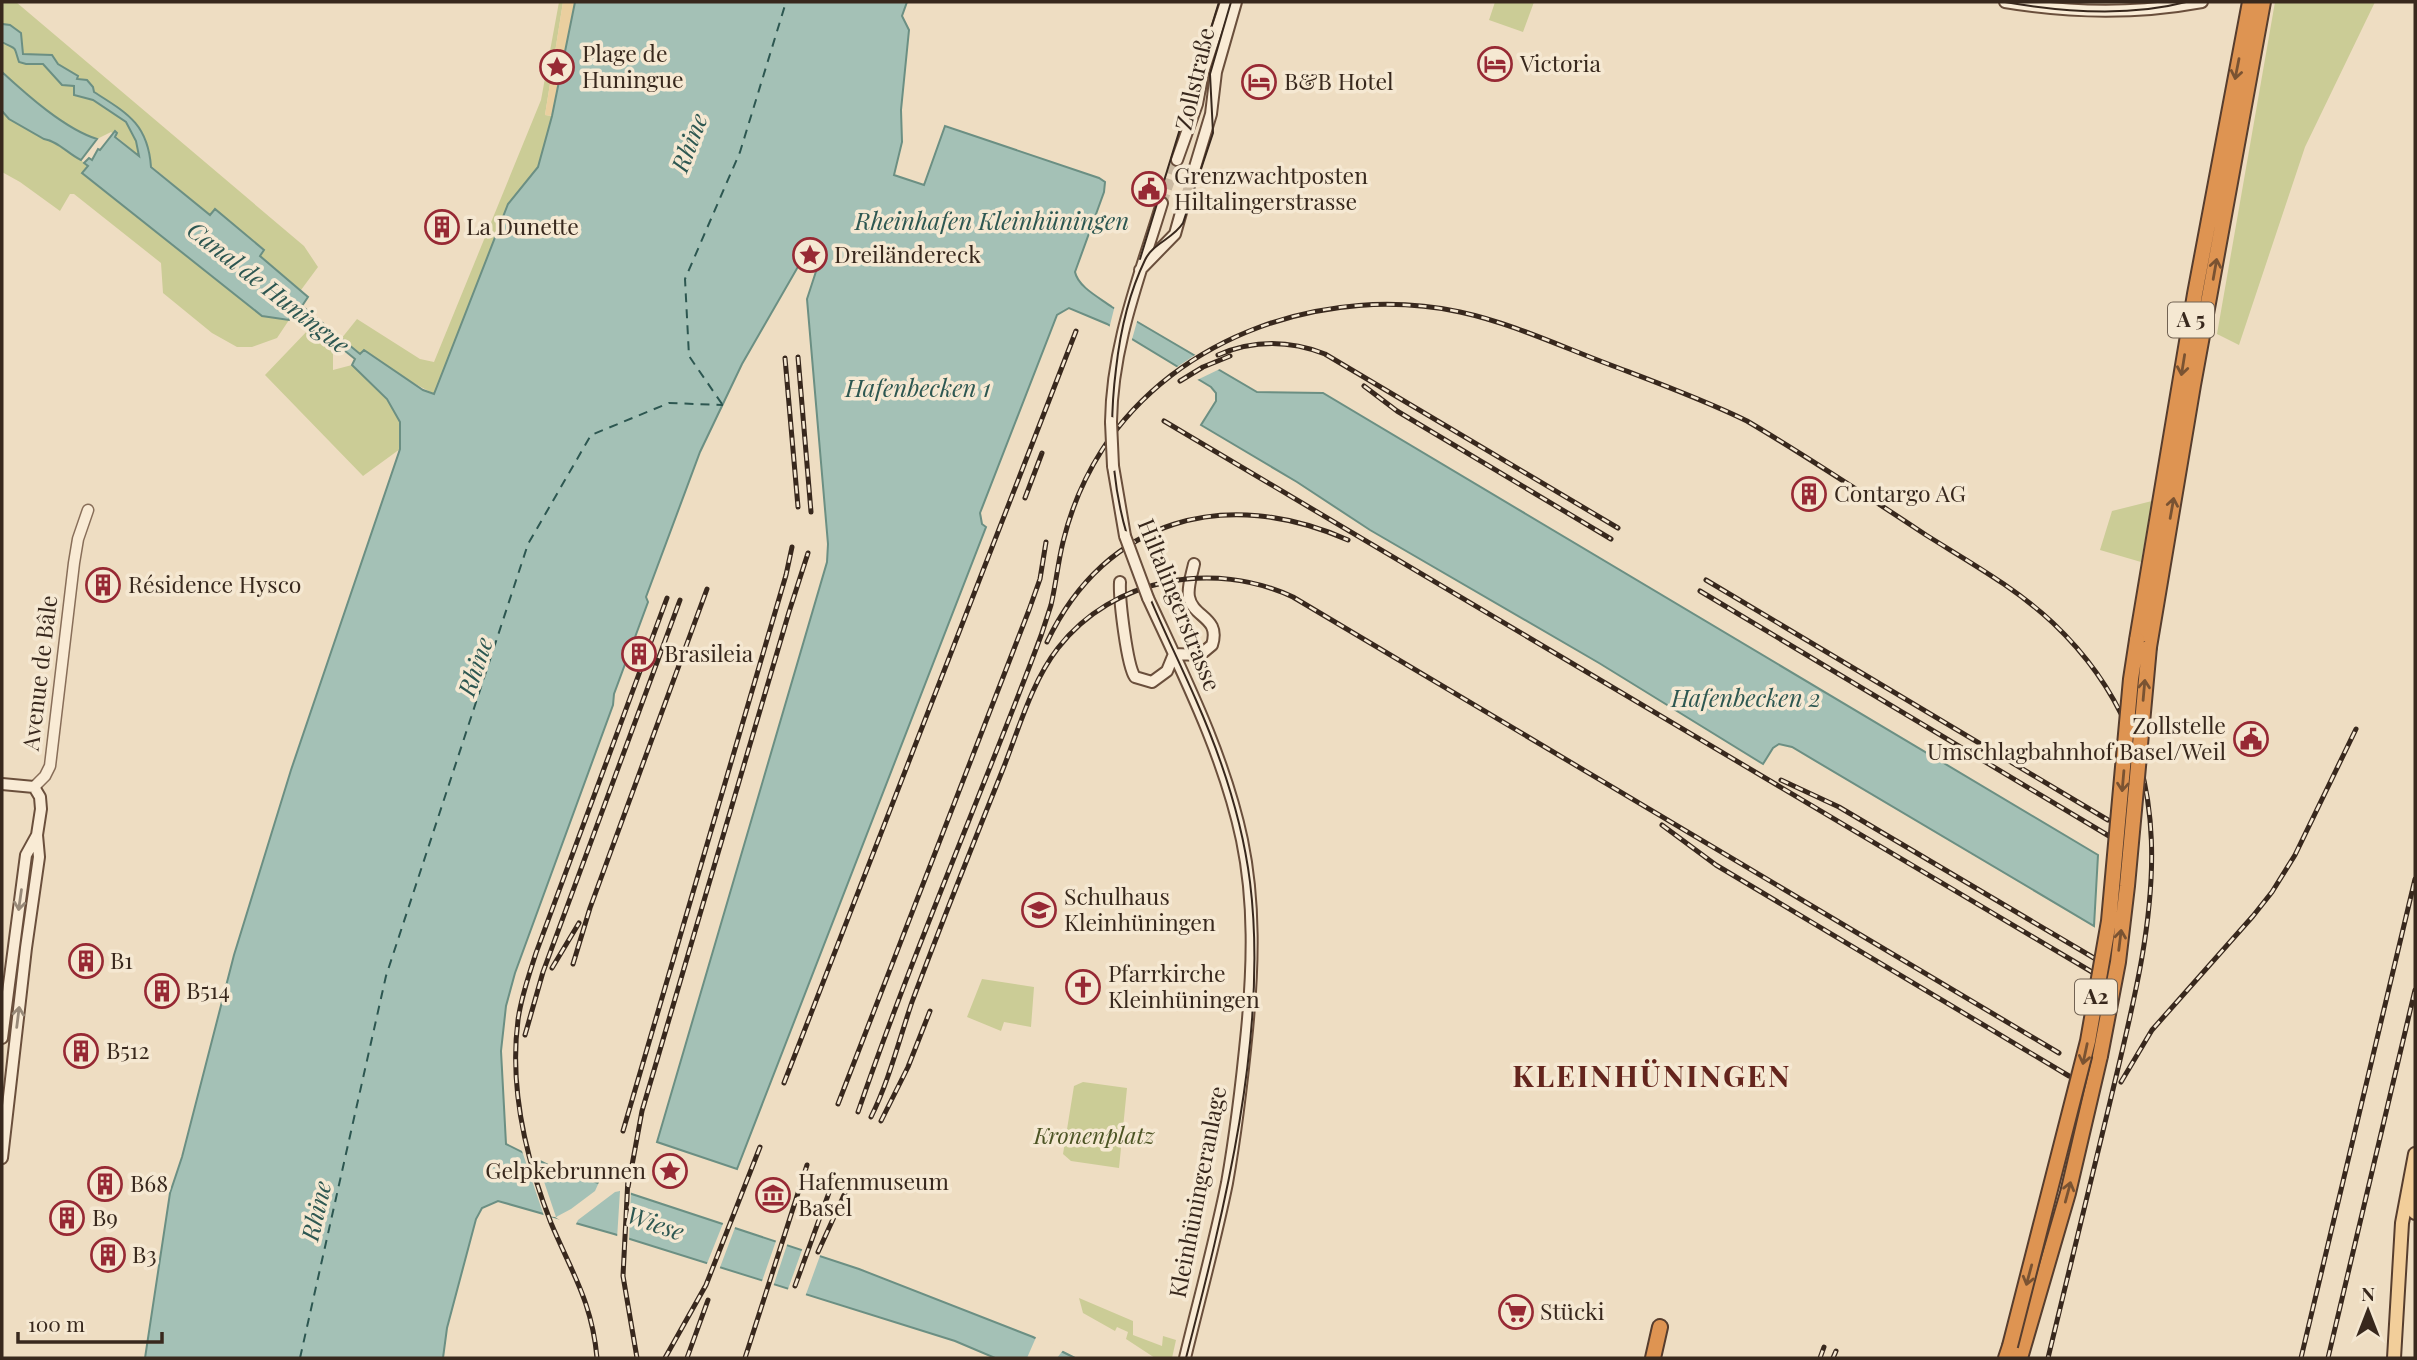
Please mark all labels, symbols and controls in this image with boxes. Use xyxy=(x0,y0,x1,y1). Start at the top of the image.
street label: Zollstraße xyxy=(1167,24,1220,133)
place label: Plage de Huningue xyxy=(582,37,684,94)
hotel icon: Victoria xyxy=(1476,45,1514,83)
place label: Victoria xyxy=(1519,47,1601,78)
place icon: Plage de Huningue xyxy=(538,48,576,86)
one-way arrow xyxy=(2230,57,2243,80)
hotel icon: B&B Hotel xyxy=(1240,63,1278,101)
place label: B&B Hotel xyxy=(1284,65,1394,96)
water label: Rhine xyxy=(662,108,714,177)
place label: Grenzwachtposten Hiltalingerstrasse xyxy=(1174,159,1368,216)
public building icon: Grenzwachtposten Hiltalingerstrasse xyxy=(1130,170,1168,208)
water label: Rheinhafen Kleinhüningen xyxy=(854,204,1129,236)
building icon: La Dunette xyxy=(423,208,461,246)
place label: La Dunette xyxy=(466,210,579,241)
water label: Canal de Huningue xyxy=(182,213,357,360)
place icon: Dreiländereck xyxy=(791,236,829,274)
place label: Dreiländereck xyxy=(834,238,981,269)
one-way arrow xyxy=(2209,258,2222,281)
road number: A 5 xyxy=(2168,302,2214,338)
one-way arrow xyxy=(2176,353,2189,376)
water label: Hafenbecken 1 xyxy=(844,371,991,403)
building icon: Contargo AG xyxy=(1790,475,1828,513)
place label: Contargo AG xyxy=(1834,477,1966,508)
one-way arrow xyxy=(2166,497,2179,520)
street label: Hiltalingerstrasse xyxy=(1132,514,1229,695)
building icon: Résidence Hysco xyxy=(84,566,122,604)
place label: Résidence Hysco xyxy=(128,568,301,599)
street label: Avenue de Bâle xyxy=(13,593,63,753)
water label: Rhine xyxy=(449,633,499,701)
building icon: Brasileia xyxy=(620,635,658,673)
place label: Brasileia xyxy=(664,637,754,668)
one-way arrow xyxy=(2138,679,2151,701)
water label: Hafenbecken 2 xyxy=(1670,681,1821,713)
place label: Zollstelle Umschlagbahnhof Basel/Weil xyxy=(1927,709,2226,766)
public building icon: Zollstelle Umschlagbahnhof Basel/Weil xyxy=(2232,720,2270,758)
one-way arrow xyxy=(2116,769,2129,791)
place label: Schulhaus Kleinhüningen xyxy=(1064,880,1216,937)
one-way arrow xyxy=(13,888,26,911)
school or university icon: Schulhaus Kleinhüningen xyxy=(1020,891,1058,929)
one-way arrow xyxy=(2114,930,2127,952)
building icon: B1 xyxy=(67,942,105,980)
place label: B1 xyxy=(110,944,133,975)
place label: Pfarrkirche Kleinhüningen xyxy=(1108,957,1260,1014)
church icon: Pfarrkirche Kleinhüningen xyxy=(1064,968,1102,1006)
building icon: B514 xyxy=(143,972,181,1010)
place label: B514 xyxy=(186,974,230,1005)
road number: A2 xyxy=(2075,979,2117,1014)
one-way arrow xyxy=(11,1006,24,1029)
building icon: B512 xyxy=(62,1032,100,1070)
place label: B512 xyxy=(106,1034,149,1065)
one-way arrow xyxy=(2078,1042,2092,1065)
district label: KLEINHÜNINGEN xyxy=(1512,1055,1792,1095)
street label: Kleinhüningeranlage xyxy=(1161,1083,1232,1300)
park label: Kronenplatz xyxy=(1033,1119,1155,1150)
place icon: Gelpkebrunnen xyxy=(651,1152,689,1190)
place label: Gelpkebrunnen xyxy=(485,1154,646,1185)
building icon: B68 xyxy=(86,1165,124,1203)
place label: Hafenmuseum Basel xyxy=(798,1165,949,1222)
place label: B68 xyxy=(130,1167,168,1198)
museum icon: Hafenmuseum Basel xyxy=(754,1176,792,1214)
water label: Rhine xyxy=(292,1178,337,1244)
one-way arrow xyxy=(2062,1181,2075,1203)
water label: Wiese xyxy=(623,1197,689,1247)
building icon: B9 xyxy=(48,1199,86,1237)
place label: B9 xyxy=(92,1201,118,1232)
building icon: B3 xyxy=(89,1236,127,1274)
place label: B3 xyxy=(132,1238,157,1269)
one-way arrow xyxy=(2022,1263,2035,1286)
north arrow xyxy=(2333,1276,2403,1346)
text: N xyxy=(2361,1280,2375,1306)
supermarket icon: Stücki xyxy=(1497,1293,1535,1331)
place label: Stücki xyxy=(1540,1295,1605,1326)
scale bar xyxy=(18,1300,161,1344)
text: 100 m xyxy=(28,1309,85,1337)

